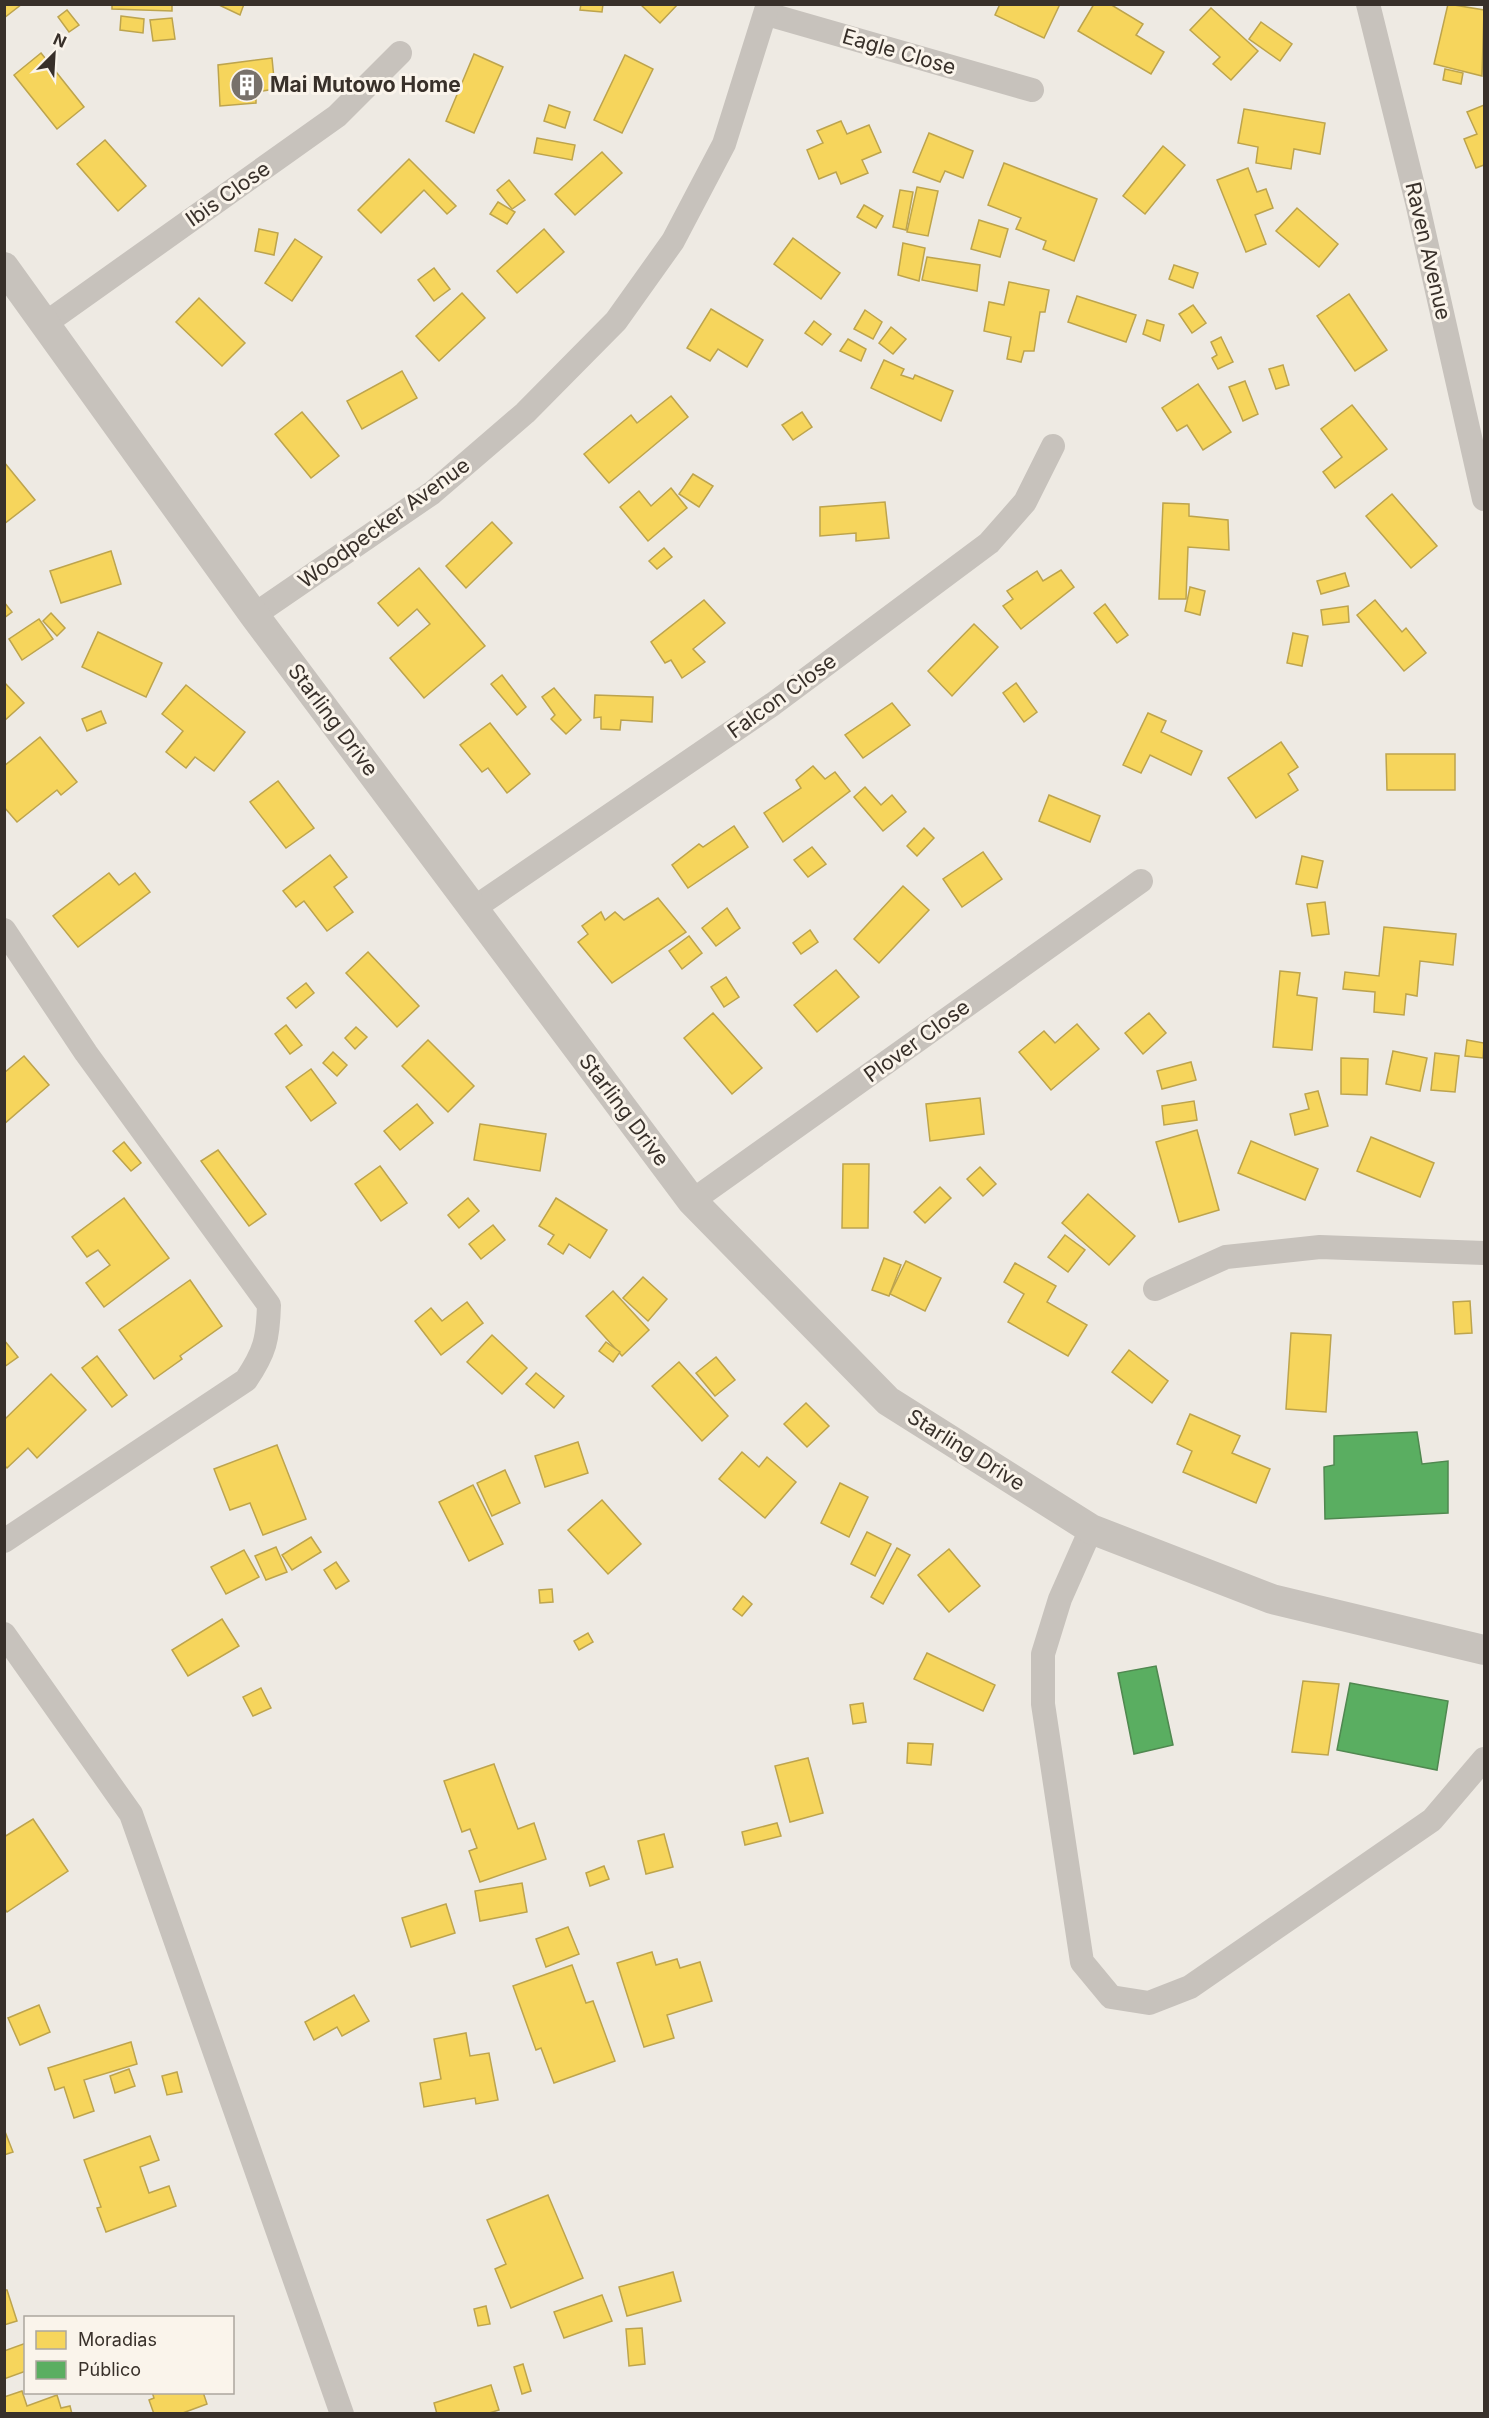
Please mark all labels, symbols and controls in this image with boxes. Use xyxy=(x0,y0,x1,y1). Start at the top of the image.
street label: Eagle Close xyxy=(840,23,959,80)
north arrow xyxy=(24,24,84,84)
text: N xyxy=(50,29,70,52)
building icon: Mai Mutowo Home xyxy=(229,67,265,103)
place label: Mai Mutowo Home xyxy=(270,72,461,97)
street label: Ibis Close xyxy=(181,156,275,232)
street label: Raven Avenue xyxy=(1400,180,1456,322)
street label: Woodpecker Avenue xyxy=(293,452,474,593)
street label: Falcon Close xyxy=(723,648,841,743)
street label: Starling Drive xyxy=(283,659,384,781)
street label: Plover Close xyxy=(859,994,974,1087)
street label: Starling Drive xyxy=(574,1049,675,1171)
street label: Starling Drive xyxy=(903,1403,1030,1496)
legend xyxy=(24,2316,234,2394)
text: Moradias xyxy=(78,2329,157,2350)
text: Público xyxy=(78,2359,141,2380)

